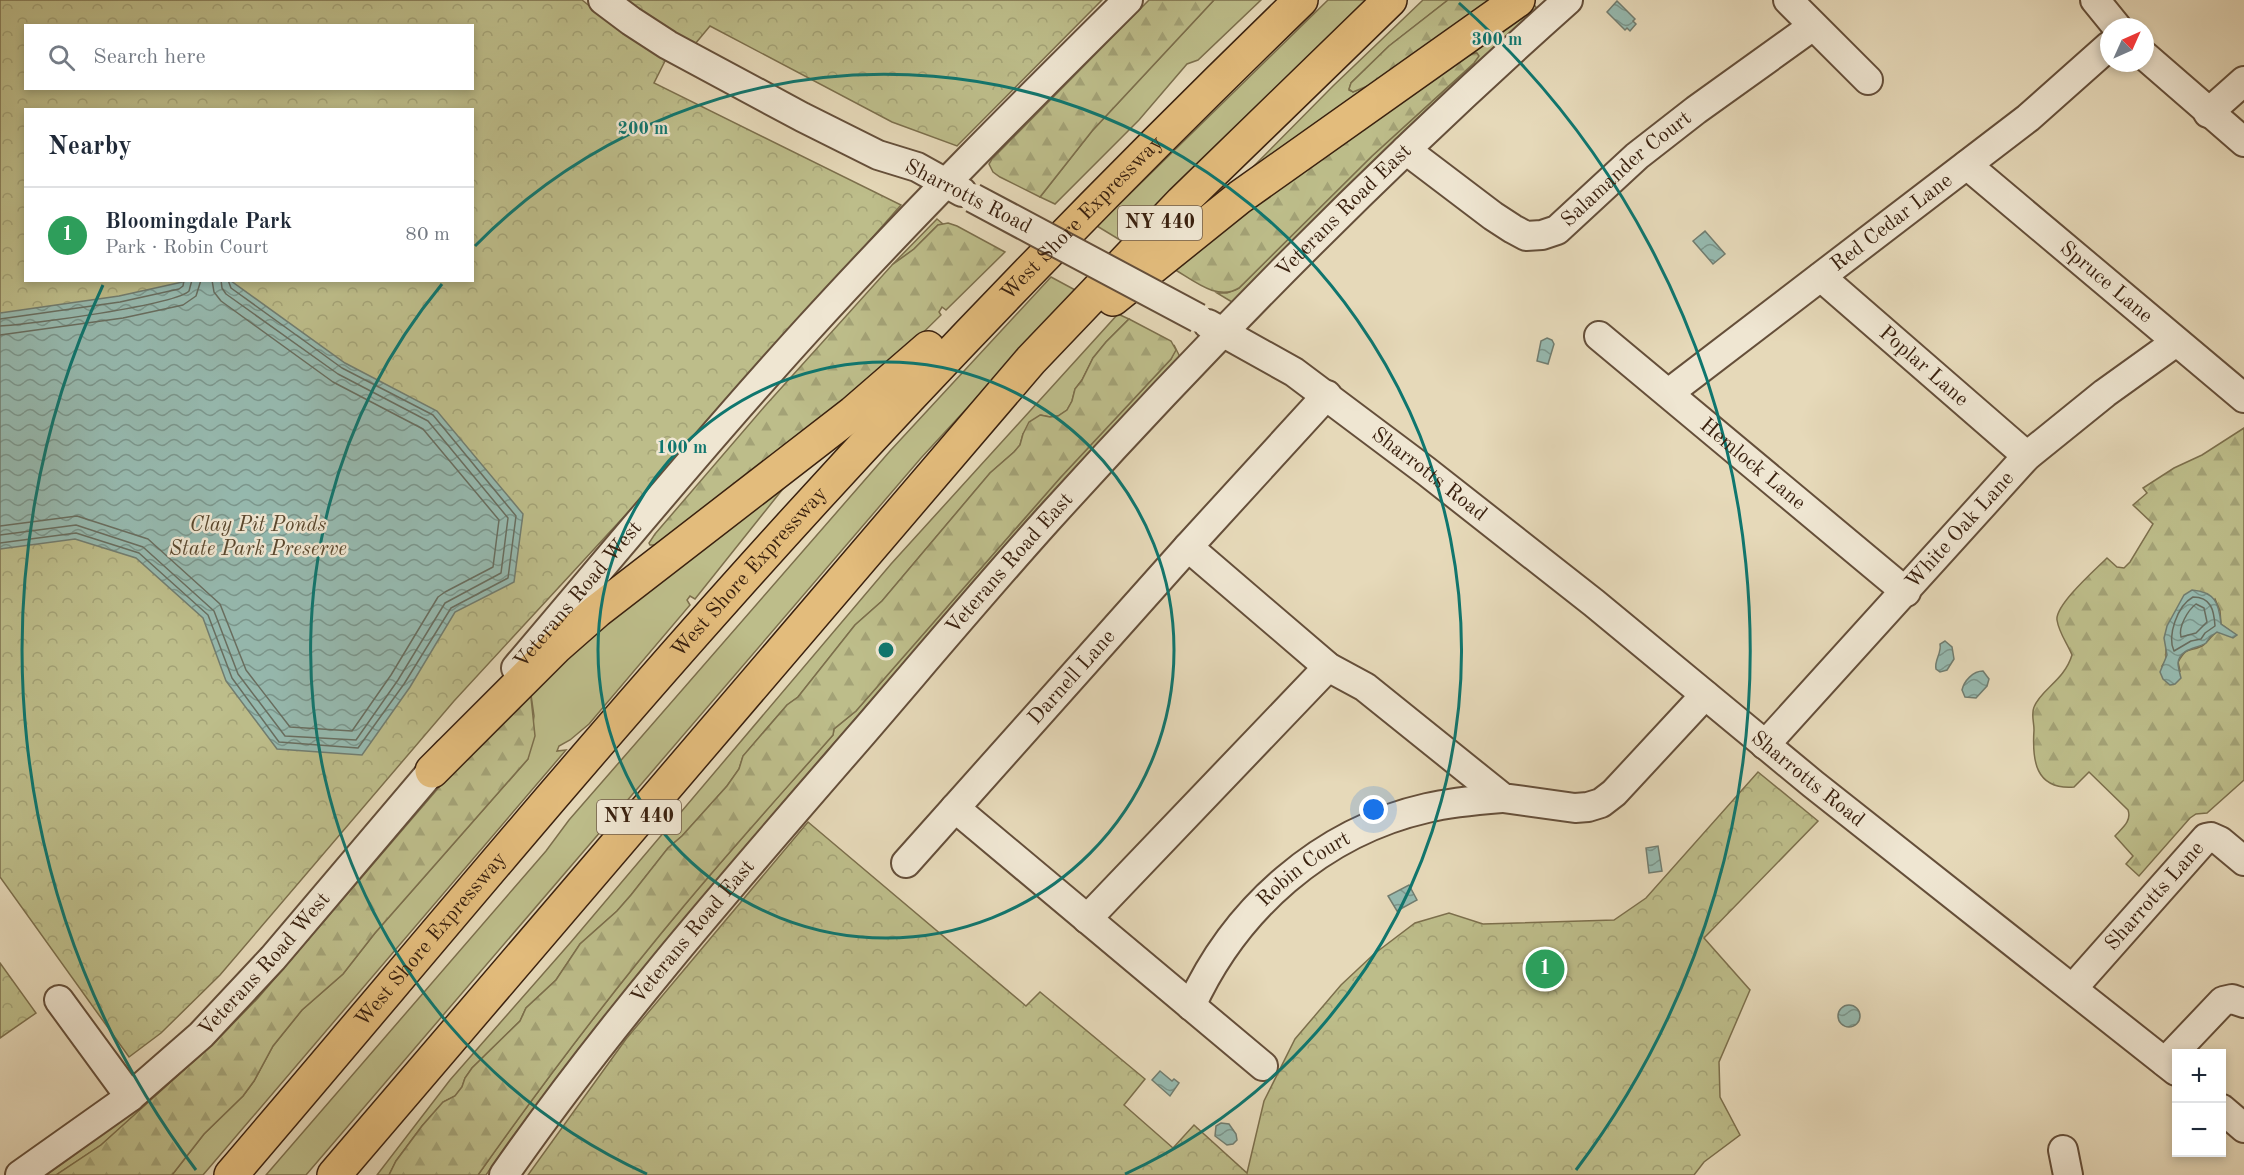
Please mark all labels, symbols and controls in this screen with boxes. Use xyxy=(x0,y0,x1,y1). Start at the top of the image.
north arrow xyxy=(2100,18,2154,72)
search box xyxy=(24,24,474,90)
text: 300 m xyxy=(1472,31,1522,49)
icon: search xyxy=(45,41,78,74)
text: Search here xyxy=(93,46,206,68)
street label: Salamander Court xyxy=(1557,107,1695,231)
text: 200 m xyxy=(618,120,668,138)
street label: West Shore Expressway xyxy=(997,132,1167,304)
text: Nearby xyxy=(48,134,132,160)
street label: Veterans Road East xyxy=(1272,140,1416,281)
street label: Sharrotts Road xyxy=(901,156,1035,238)
street label: Red Cedar Lane xyxy=(1827,170,1956,275)
road number: NY 440 xyxy=(1118,206,1202,240)
text: Bloomingdale Park xyxy=(105,211,292,233)
text: 1 xyxy=(62,225,73,245)
text: 80 m xyxy=(405,225,450,245)
street label: Spruce Lane xyxy=(2056,237,2157,327)
text: Park · Robin Court xyxy=(105,238,268,258)
street label: Poplar Lane xyxy=(1875,322,1972,410)
street label: Hemlock Lane xyxy=(1696,414,1809,514)
street label: Sharrotts Road xyxy=(1368,424,1491,525)
text: 100 m xyxy=(657,439,707,457)
street label: White Oak Lane xyxy=(1902,468,2018,593)
street label: West Shore Expressway xyxy=(668,483,831,661)
street label: Veterans Road East xyxy=(942,489,1077,638)
park label: Clay Pit Ponds State Park Preserve xyxy=(169,515,347,560)
street label: Veterans Road West xyxy=(510,517,646,672)
street label: Darnell Lane xyxy=(1024,626,1119,729)
centre of rings xyxy=(876,640,896,660)
street label: Sharrotts Road xyxy=(1747,727,1868,831)
your location xyxy=(1359,795,1388,824)
road number: NY 440 xyxy=(597,800,681,834)
street label: Robin Court xyxy=(1253,828,1354,911)
street label: Sharrotts Lane xyxy=(2101,837,2208,954)
street label: West Shore Expressway xyxy=(351,848,510,1031)
street label: Veterans Road East xyxy=(627,856,759,1008)
street label: Veterans Road West xyxy=(195,889,334,1041)
pin: 1 xyxy=(1526,946,1564,992)
map controls xyxy=(2172,1049,2226,1157)
button: + xyxy=(2172,1049,2226,1103)
button: − xyxy=(2172,1103,2226,1157)

